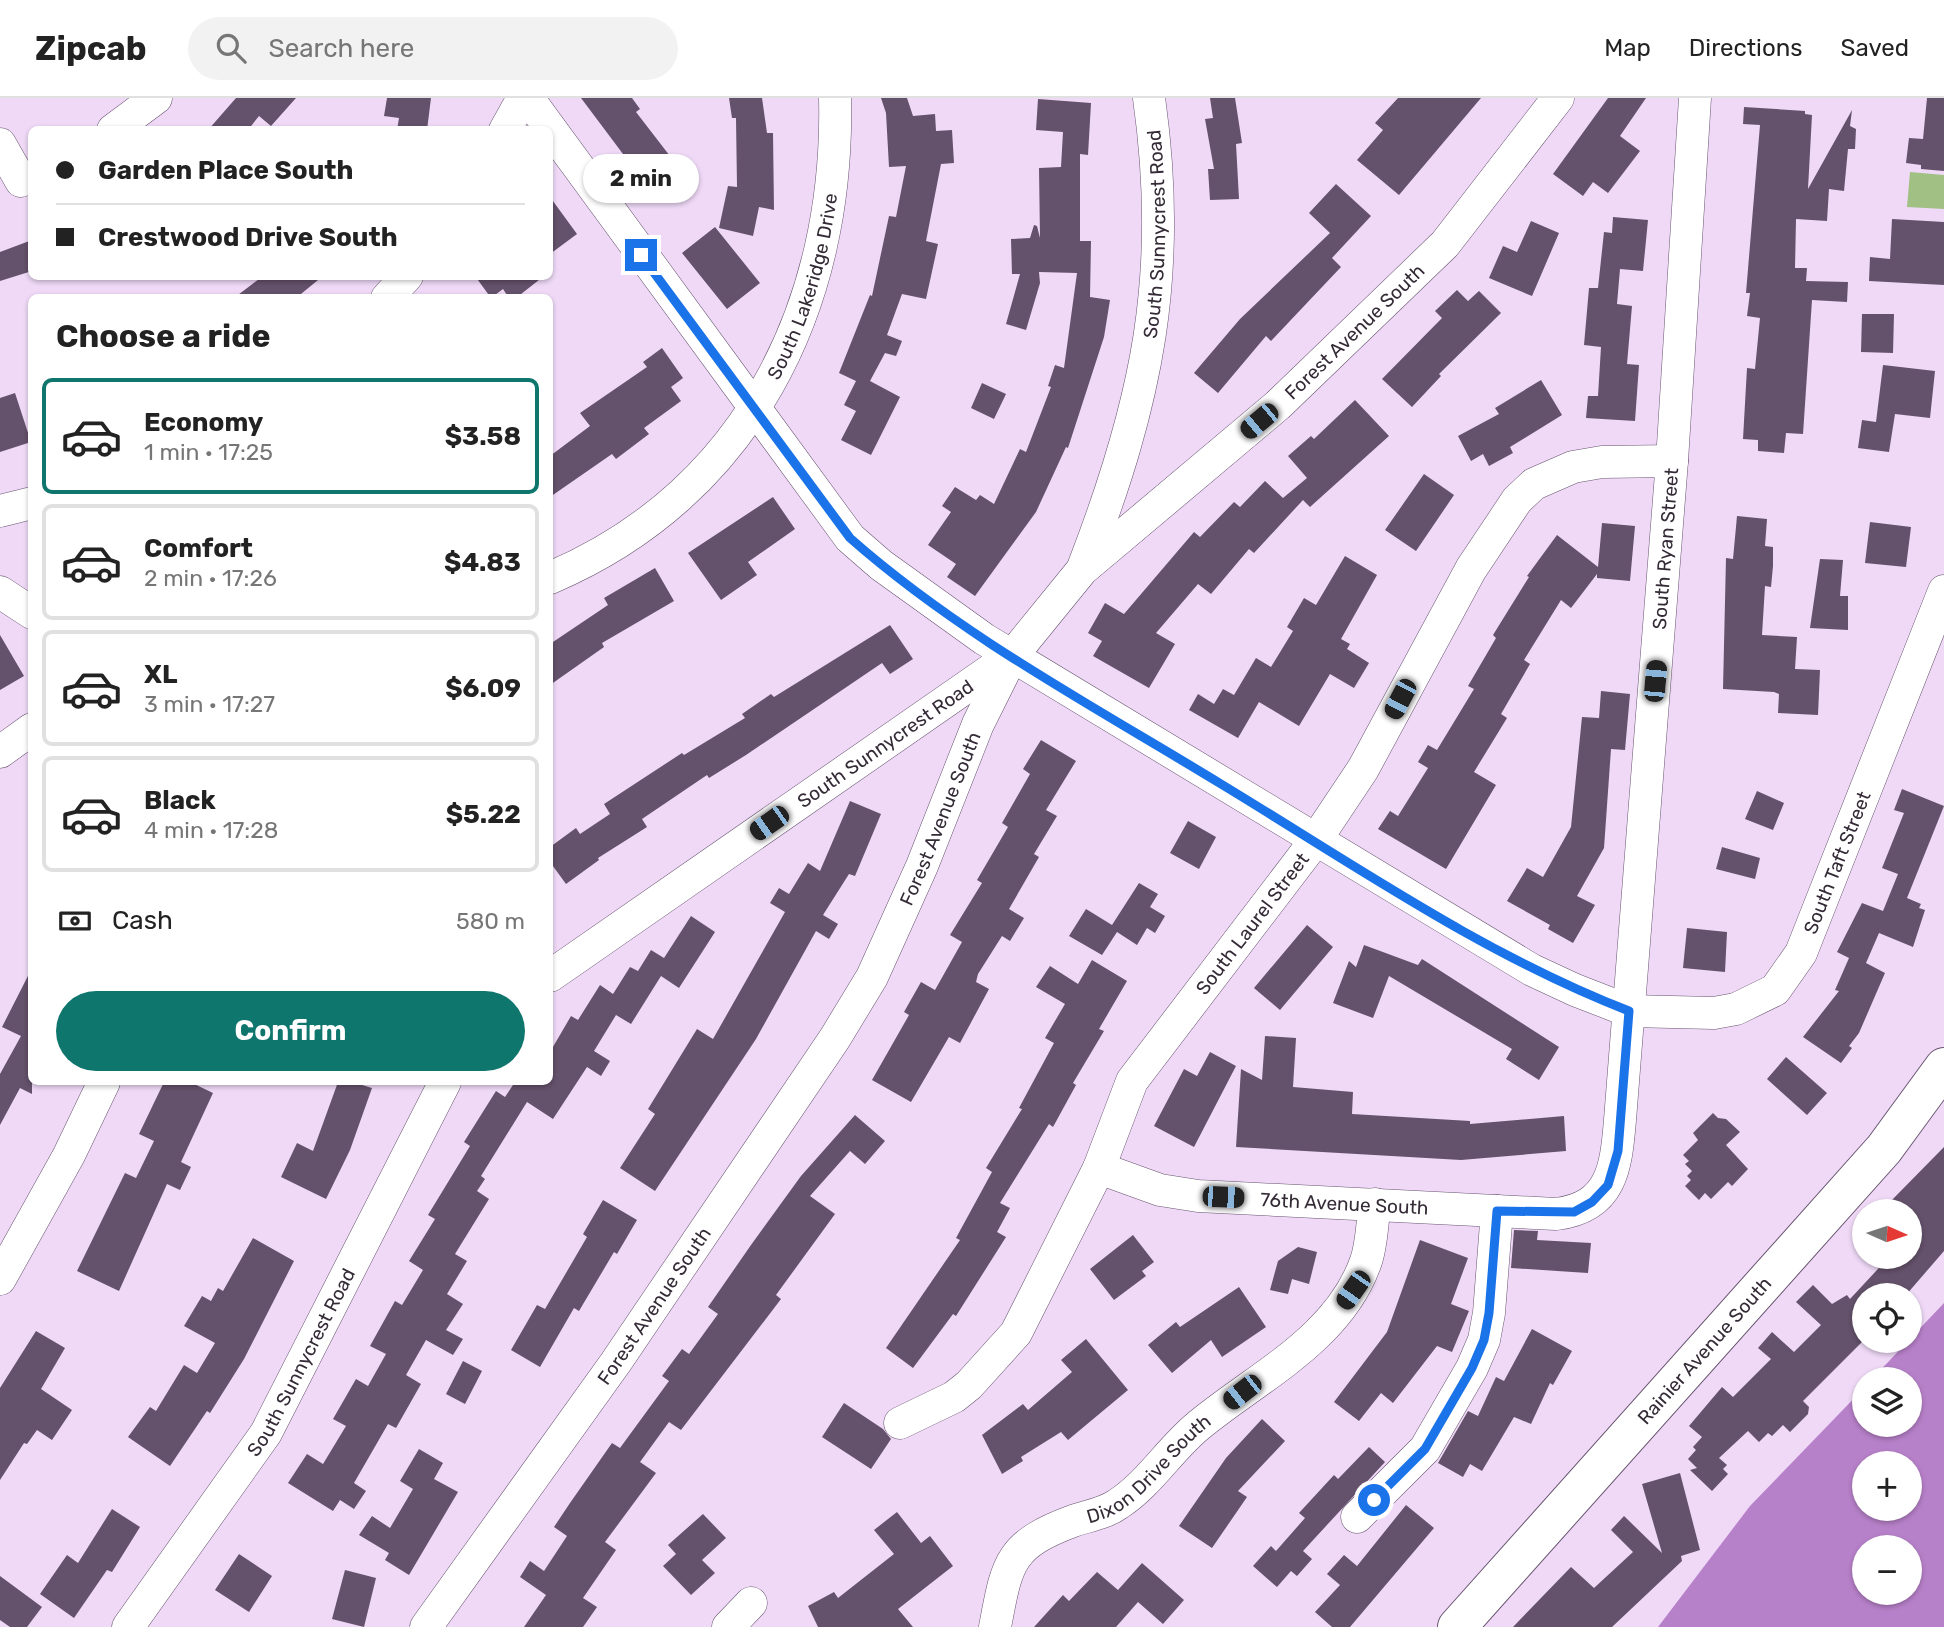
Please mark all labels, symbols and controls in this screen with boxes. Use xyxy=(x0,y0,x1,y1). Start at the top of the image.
search box xyxy=(188,17,678,80)
text: Zipcab xyxy=(35,29,146,68)
icon: search xyxy=(212,29,250,67)
text: Search here xyxy=(268,33,414,64)
text: Map xyxy=(1604,34,1651,62)
text: Directions xyxy=(1689,34,1802,62)
text: Saved xyxy=(1840,34,1909,62)
street label: South Sunnycrest Road xyxy=(1138,129,1170,340)
callout: 2 min xyxy=(583,153,699,202)
text: Garden Place South xyxy=(98,155,353,186)
text: 2 min xyxy=(610,164,672,192)
street label: South Lakeridge Drive xyxy=(762,192,842,383)
text: Crestwood Drive South xyxy=(98,222,398,253)
route end xyxy=(625,239,657,271)
street label: Forest Avenue South xyxy=(1280,259,1429,404)
text: Choose a ride xyxy=(56,317,270,355)
car xyxy=(1237,399,1282,443)
icon: car xyxy=(60,405,123,468)
text: Economy xyxy=(144,407,263,438)
text: $3.58 xyxy=(445,421,521,452)
text: 1 min · 17:25 xyxy=(144,438,273,466)
street label: South Ryan Street xyxy=(1647,466,1683,630)
icon: car xyxy=(60,531,123,594)
text: Comfort xyxy=(144,533,253,564)
text: $4.83 xyxy=(444,547,521,578)
text: 2 min · 17:26 xyxy=(144,564,277,592)
icon: car xyxy=(60,657,123,720)
text: XL xyxy=(144,659,177,690)
car xyxy=(1643,659,1668,703)
text: $6.09 xyxy=(445,673,521,704)
street label: South Sunnycrest Road xyxy=(793,674,978,812)
car xyxy=(1381,676,1420,722)
text: 3 min · 17:27 xyxy=(144,690,275,718)
street label: Forest Avenue South xyxy=(894,728,985,909)
icon: car xyxy=(60,783,123,846)
text: Black xyxy=(144,785,216,816)
street label: South Taft Street xyxy=(1798,787,1875,937)
text: $5.22 xyxy=(446,799,521,830)
car xyxy=(746,802,793,844)
text: 4 min · 17:28 xyxy=(144,816,278,844)
street label: South Laurel Street xyxy=(1191,848,1314,999)
icon: cash xyxy=(56,902,94,940)
text: Cash xyxy=(112,905,173,936)
text: 580 m xyxy=(456,907,525,935)
button: Confirm xyxy=(56,991,525,1071)
car xyxy=(1202,1186,1245,1208)
street label: 76th Avenue South xyxy=(1260,1188,1429,1219)
north arrow xyxy=(1852,1199,1922,1269)
map controls xyxy=(1852,1199,1922,1605)
street label: Forest Avenue South xyxy=(592,1223,715,1389)
street label: South Sunnycrest Road xyxy=(242,1264,360,1461)
car xyxy=(1333,1267,1374,1313)
street label: Rainier Avenue South xyxy=(1632,1272,1776,1429)
button: locate xyxy=(1852,1283,1922,1353)
button: layers xyxy=(1852,1367,1922,1437)
car xyxy=(1219,1371,1266,1413)
street label: Dixon Drive South xyxy=(1084,1409,1215,1528)
button: + xyxy=(1852,1451,1922,1521)
route start xyxy=(1358,1484,1390,1516)
button: − xyxy=(1852,1535,1922,1605)

